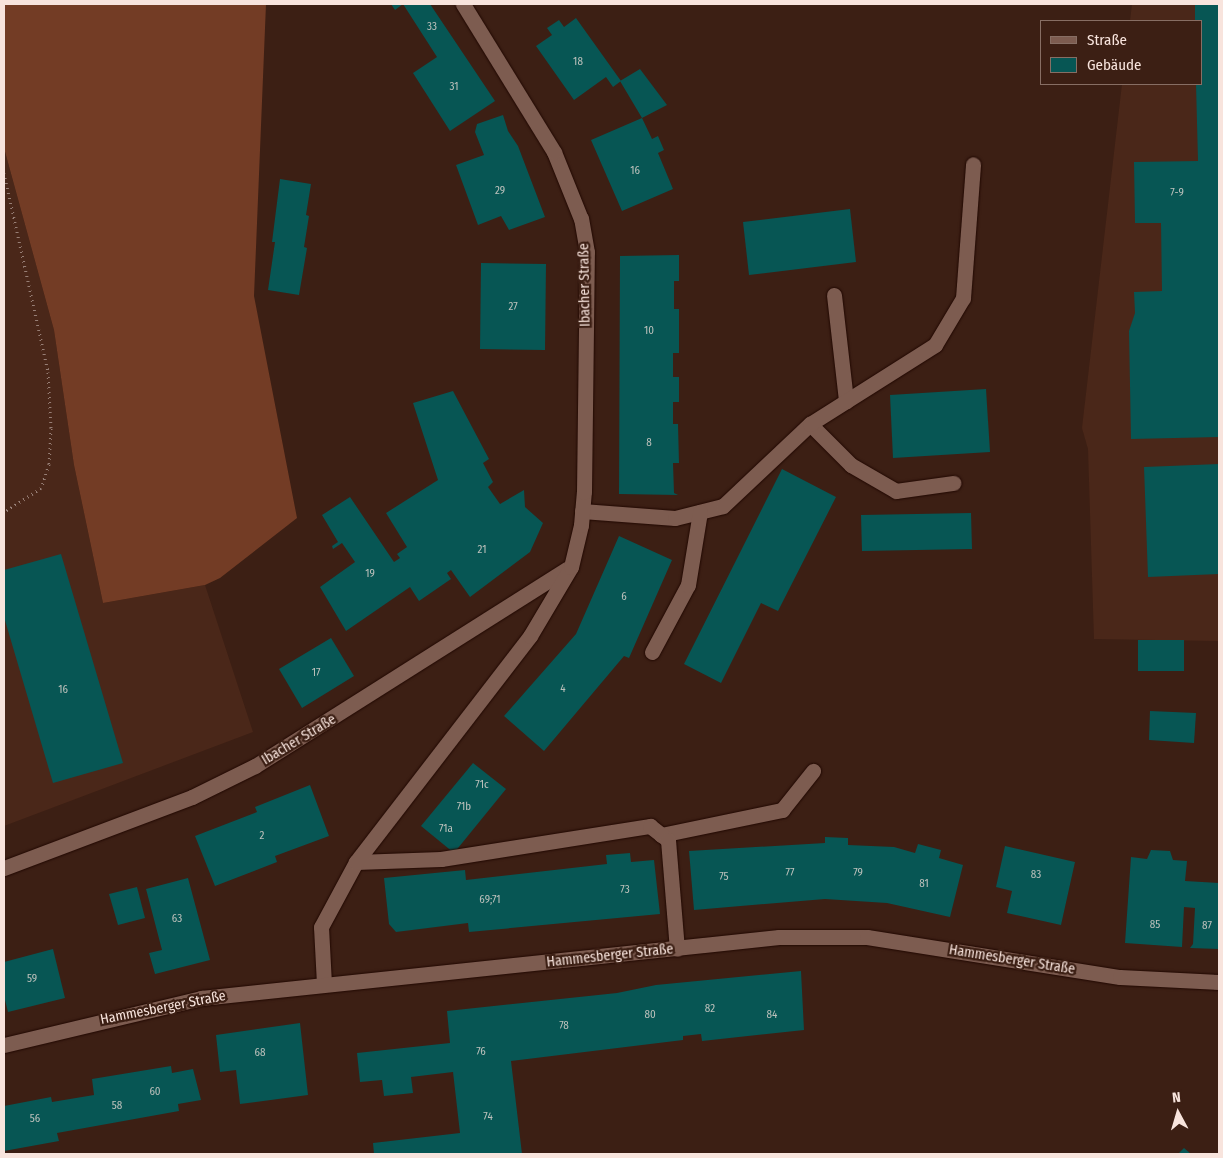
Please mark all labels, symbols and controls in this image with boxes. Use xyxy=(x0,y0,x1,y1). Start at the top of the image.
house number: 33 xyxy=(427,20,437,34)
legend xyxy=(1040,20,1203,85)
text: Straße xyxy=(1087,31,1127,49)
house number: 18 xyxy=(573,55,583,69)
text: Gebäude xyxy=(1087,56,1142,74)
house number: 31 xyxy=(450,80,458,94)
house number: 16 xyxy=(630,164,640,178)
house number: 29 xyxy=(495,184,505,198)
house number: 7-9 xyxy=(1170,186,1184,200)
street label: Ibacher Straße xyxy=(576,243,594,327)
house number: 27 xyxy=(508,300,518,314)
house number: 10 xyxy=(644,324,654,338)
house number: 8 xyxy=(646,436,652,450)
house number: 21 xyxy=(478,543,486,557)
house number: 19 xyxy=(365,567,375,581)
house number: 6 xyxy=(621,590,627,604)
house number: 17 xyxy=(312,666,320,680)
house number: 4 xyxy=(560,682,566,696)
house number: 16 xyxy=(58,683,68,697)
street label: Ibacher Straße xyxy=(259,711,339,769)
house number: 71c xyxy=(475,778,489,792)
house number: 71b xyxy=(457,800,471,814)
house number: 71a xyxy=(439,822,453,836)
house number: 2 xyxy=(260,829,264,843)
house number: 77 xyxy=(786,866,794,880)
house number: 79 xyxy=(853,866,863,880)
house number: 83 xyxy=(1031,868,1041,882)
house number: 75 xyxy=(719,870,729,884)
house number: 81 xyxy=(919,877,929,891)
house number: 73 xyxy=(620,883,630,897)
house number: 69;71 xyxy=(479,893,501,907)
house number: 63 xyxy=(172,912,182,926)
house number: 85 xyxy=(1150,918,1160,932)
house number: 87 xyxy=(1202,919,1212,933)
street label: Hammesberger Straße xyxy=(546,941,674,971)
street label: Hammesberger Straße xyxy=(948,942,1076,978)
house number: 59 xyxy=(27,972,37,986)
street label: Hammesberger Straße xyxy=(99,988,227,1028)
house number: 82 xyxy=(705,1002,715,1016)
house number: 80 xyxy=(644,1008,656,1022)
house number: 84 xyxy=(767,1008,777,1022)
house number: 78 xyxy=(559,1019,569,1033)
house number: 76 xyxy=(476,1045,486,1059)
house number: 68 xyxy=(255,1046,265,1060)
house number: 60 xyxy=(149,1085,161,1099)
north arrow xyxy=(1153,1088,1203,1138)
text: N xyxy=(1171,1089,1181,1106)
house number: 58 xyxy=(112,1099,122,1113)
house number: 74 xyxy=(483,1110,493,1124)
house number: 56 xyxy=(30,1112,40,1126)

